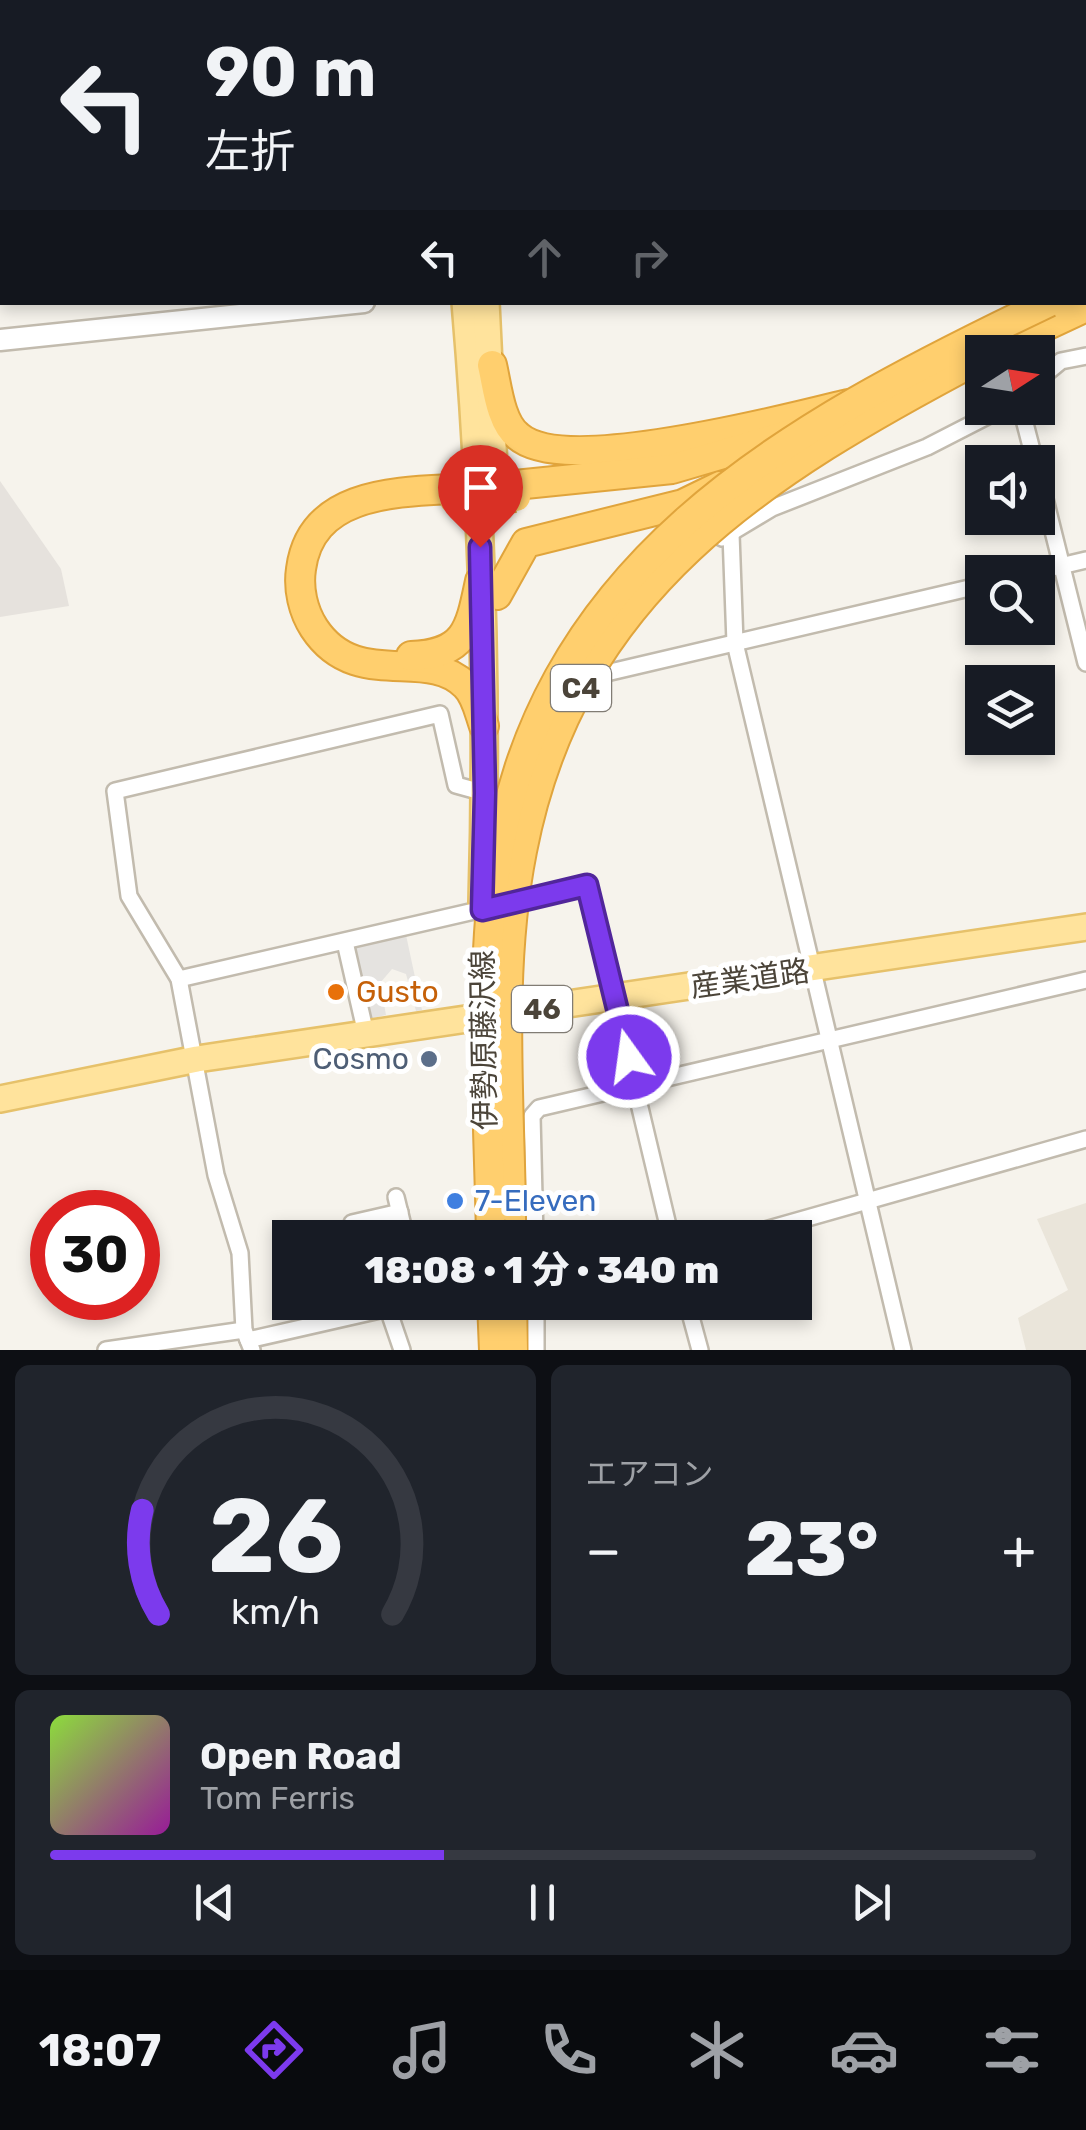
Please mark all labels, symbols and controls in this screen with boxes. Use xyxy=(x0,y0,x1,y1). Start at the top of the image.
text: 90 m xyxy=(205,31,377,114)
icon: left xyxy=(40,40,170,170)
text: 左折 xyxy=(205,125,295,178)
icon: left xyxy=(412,230,467,285)
icon: ahead xyxy=(517,230,572,285)
icon: right xyxy=(622,230,677,285)
north arrow xyxy=(965,335,1055,425)
map controls xyxy=(965,335,1055,755)
pin xyxy=(438,445,523,548)
button: sound xyxy=(965,445,1055,535)
icon: arrive xyxy=(453,460,508,515)
button: search xyxy=(965,555,1055,645)
road number: C4 xyxy=(551,665,611,711)
button: layers xyxy=(965,665,1055,755)
street label: 伊勢原藤沢線 xyxy=(464,950,504,1130)
street label: 産業道路 xyxy=(688,953,812,1005)
place label: Gusto xyxy=(356,974,439,1010)
marker: Gusto xyxy=(325,981,347,1003)
road number: 46 xyxy=(512,986,572,1032)
position arrow xyxy=(577,1005,681,1109)
place label: Cosmo xyxy=(313,1041,409,1077)
marker: Cosmo xyxy=(418,1048,440,1070)
place label: 7-Eleven xyxy=(475,1183,596,1219)
speed limit sign: 30 xyxy=(30,1190,160,1320)
marker: 7-Eleven xyxy=(444,1190,466,1212)
text: 18:08 · 1 分 · 340 m xyxy=(365,1247,719,1293)
text: エアコン xyxy=(586,1455,714,1493)
text: 26 xyxy=(208,1475,343,1598)
text: 23° xyxy=(745,1505,878,1594)
text: − xyxy=(586,1518,621,1583)
text: + xyxy=(1002,1518,1036,1583)
text: km/h xyxy=(231,1591,320,1633)
text: Open Road xyxy=(200,1733,402,1779)
text: Tom Ferris xyxy=(200,1779,355,1817)
icon: previous xyxy=(187,1875,242,1930)
icon: pause xyxy=(515,1875,570,1930)
icon: next xyxy=(844,1875,899,1930)
icon: directions xyxy=(239,2015,309,2085)
icon: music xyxy=(387,2015,457,2085)
icon: phone xyxy=(534,2015,604,2085)
icon: climate xyxy=(682,2015,752,2085)
icon: car xyxy=(829,2015,899,2085)
icon: filters xyxy=(977,2015,1047,2085)
text: 18:07 xyxy=(39,2024,161,2077)

